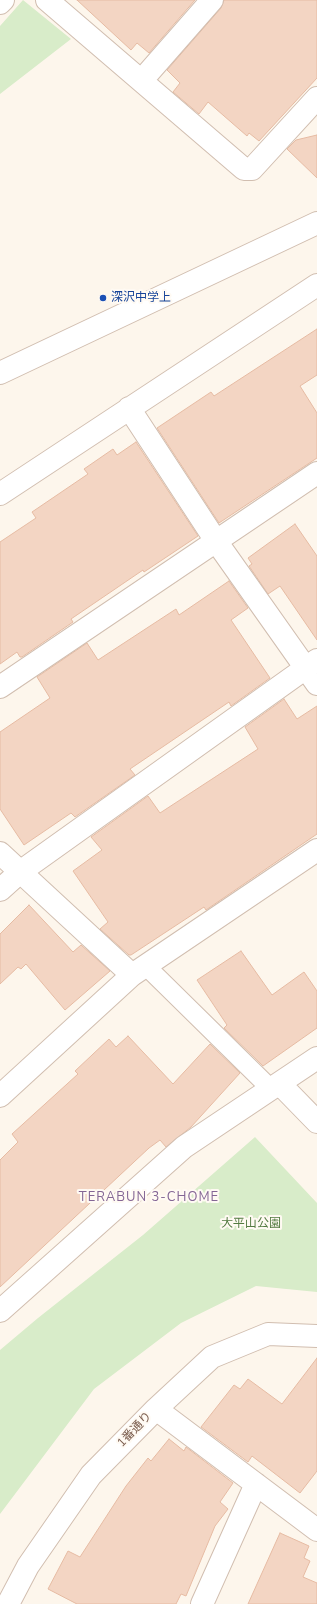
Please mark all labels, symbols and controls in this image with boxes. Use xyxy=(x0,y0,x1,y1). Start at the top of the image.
place label: 深沢中学上 xyxy=(111,291,171,305)
marker: 深沢中学上 xyxy=(98,293,108,303)
district label: TERABUN 3-CHOME xyxy=(79,1190,219,1206)
park label: 大平山公園 xyxy=(221,1217,281,1231)
street label: 1番通り xyxy=(115,1409,155,1451)

